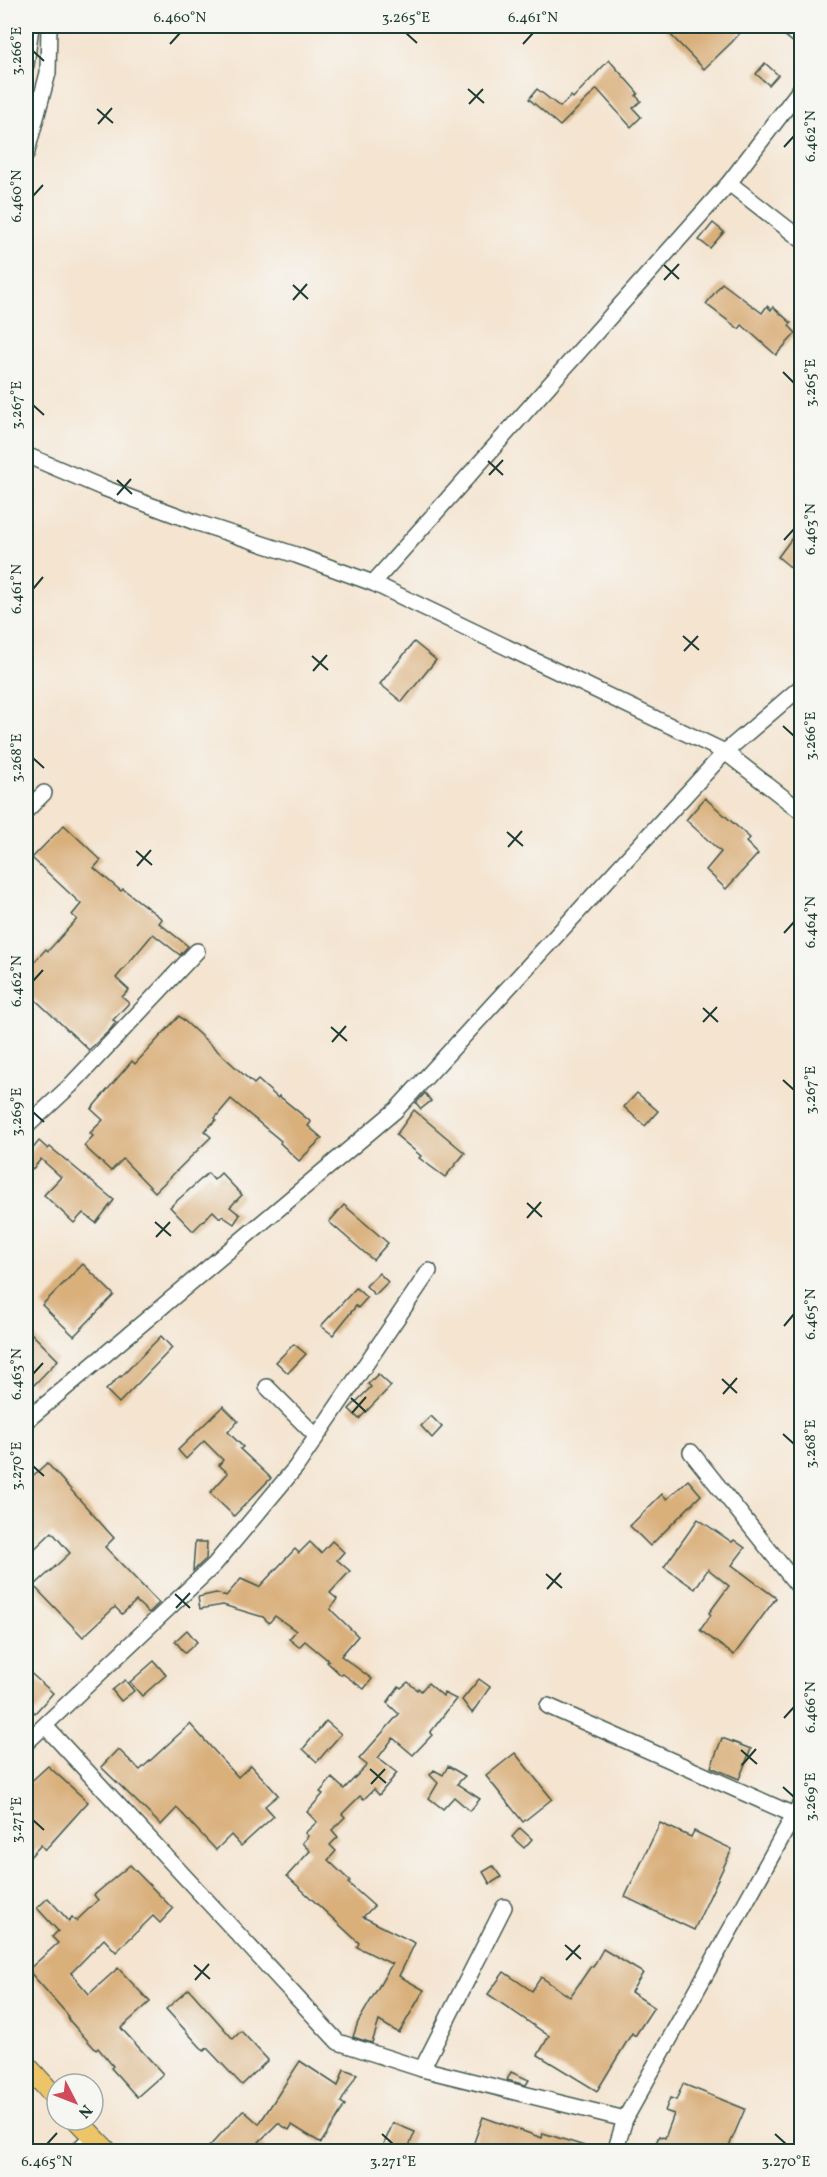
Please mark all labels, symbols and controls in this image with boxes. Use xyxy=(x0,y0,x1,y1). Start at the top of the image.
text: 6.460°N xyxy=(154,8,206,29)
text: 3.265°E xyxy=(382,8,430,29)
text: 6.461°N xyxy=(508,8,558,29)
text: 3.266°E xyxy=(7,26,28,76)
text: 6.462°N xyxy=(801,110,822,162)
text: 6.460°N xyxy=(7,170,28,222)
text: 3.265°E xyxy=(801,359,822,407)
text: 3.267°E xyxy=(7,381,28,429)
text: 6.463°N xyxy=(801,503,822,555)
text: 6.461°N xyxy=(7,564,28,614)
text: 3.266°E xyxy=(801,711,822,761)
text: 3.268°E xyxy=(7,733,28,783)
text: 6.464°N xyxy=(801,896,822,948)
text: 6.462°N xyxy=(7,955,28,1007)
text: 3.267°E xyxy=(801,1066,822,1114)
text: 3.269°E xyxy=(7,1088,28,1137)
text: 6.465°N xyxy=(801,1288,822,1340)
text: 6.463°N xyxy=(7,1348,28,1400)
text: 3.268°E xyxy=(801,1419,822,1469)
text: 3.270°E xyxy=(7,1442,28,1490)
text: 6.466°N xyxy=(801,1681,822,1733)
text: 3.269°E xyxy=(801,1773,822,1822)
text: 3.271°E xyxy=(7,1797,28,1843)
north arrow xyxy=(45,2072,105,2132)
text: N xyxy=(72,2099,97,2123)
text: 6.465°N xyxy=(21,2152,73,2173)
text: 3.271°E xyxy=(370,2152,416,2173)
text: 3.270°E xyxy=(762,2152,810,2173)

